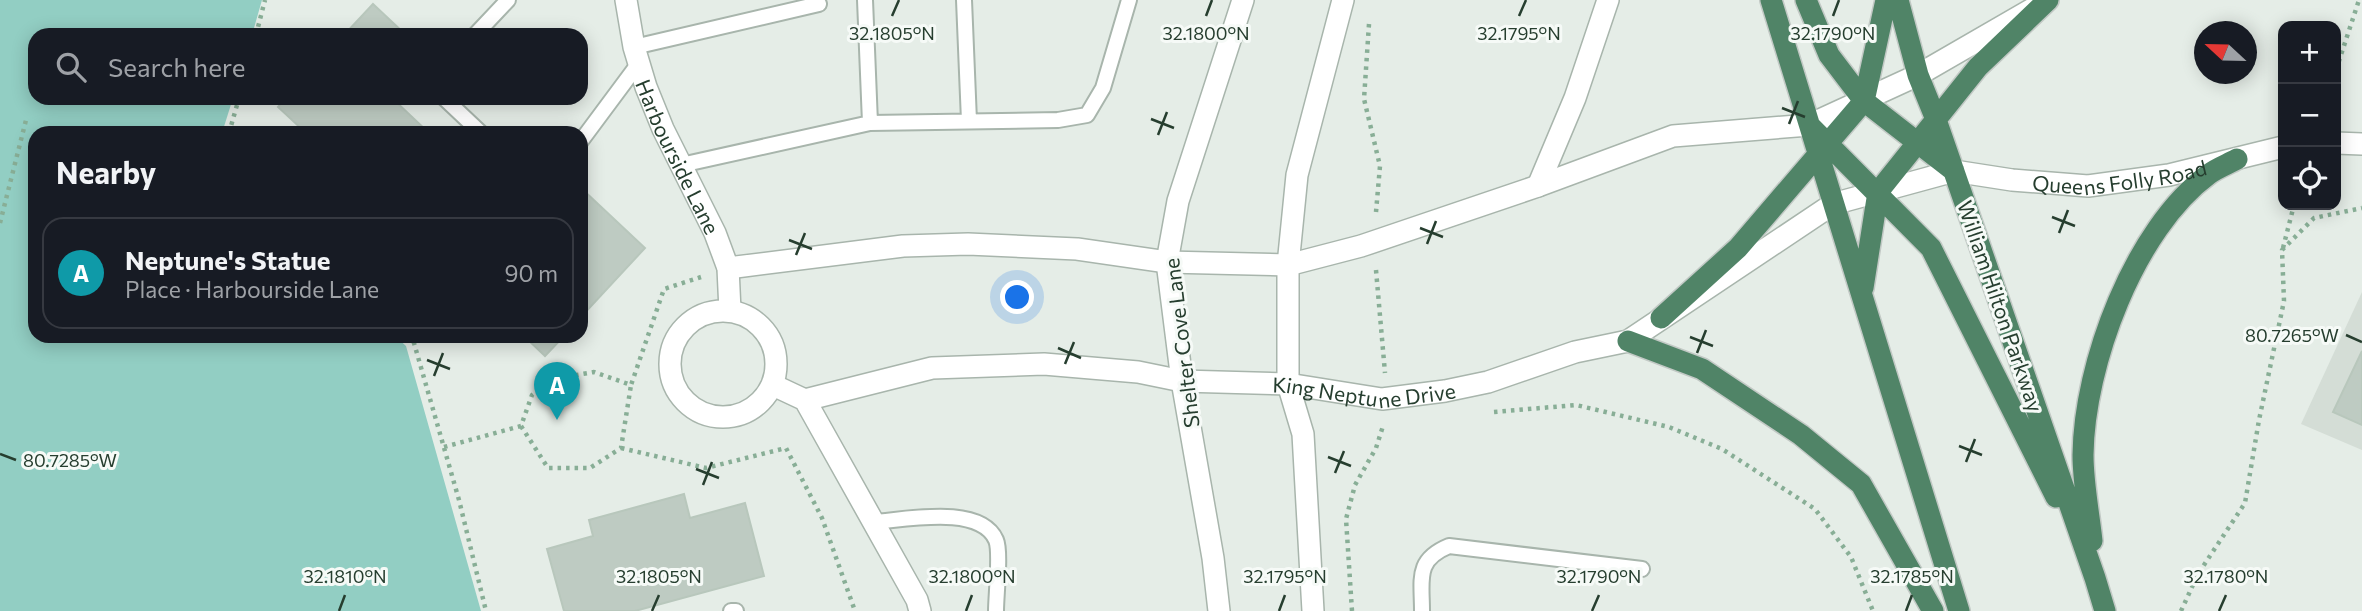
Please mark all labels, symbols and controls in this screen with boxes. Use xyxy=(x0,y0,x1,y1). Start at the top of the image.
north arrow xyxy=(2194,21,2257,84)
map controls xyxy=(2278,21,2341,210)
button: + xyxy=(2278,21,2341,84)
text: 32.1805°N xyxy=(849,22,935,44)
text: 32.1800°N xyxy=(1162,22,1250,44)
text: 32.1795°N xyxy=(1477,22,1561,44)
text: 32.1790°N xyxy=(1791,22,1875,44)
search box xyxy=(28,28,588,105)
icon: search xyxy=(52,48,90,86)
text: Search here xyxy=(108,51,246,82)
street label: Harbourside Lane xyxy=(632,75,726,238)
button: − xyxy=(2278,84,2341,147)
button: locate xyxy=(2278,147,2341,210)
text: Nearby xyxy=(56,153,156,190)
street label: Queens Folly Road xyxy=(2031,154,2209,199)
street label: William Hilton Parkway xyxy=(1953,197,2049,415)
text: Neptune's Statue xyxy=(125,244,331,275)
street label: Shelter Cove Lane xyxy=(1158,257,1204,429)
text: A xyxy=(73,259,89,287)
text: 90 m xyxy=(505,259,558,287)
text: Place · Harbourside Lane xyxy=(125,275,379,303)
your location xyxy=(1000,280,1034,314)
text: 80.7265°W xyxy=(2245,324,2339,346)
pin: A xyxy=(534,362,580,420)
street label: King Neptune Drive xyxy=(1272,371,1458,412)
text: 80.7285°W xyxy=(23,449,117,471)
text: 32.1810°N xyxy=(303,565,387,587)
text: 32.1805°N xyxy=(616,565,702,587)
text: 32.1800°N xyxy=(928,565,1016,587)
text: 32.1795°N xyxy=(1243,565,1327,587)
text: 32.1790°N xyxy=(1557,565,1641,587)
text: 32.1785°N xyxy=(1870,565,1954,587)
text: 32.1780°N xyxy=(2184,565,2268,587)

